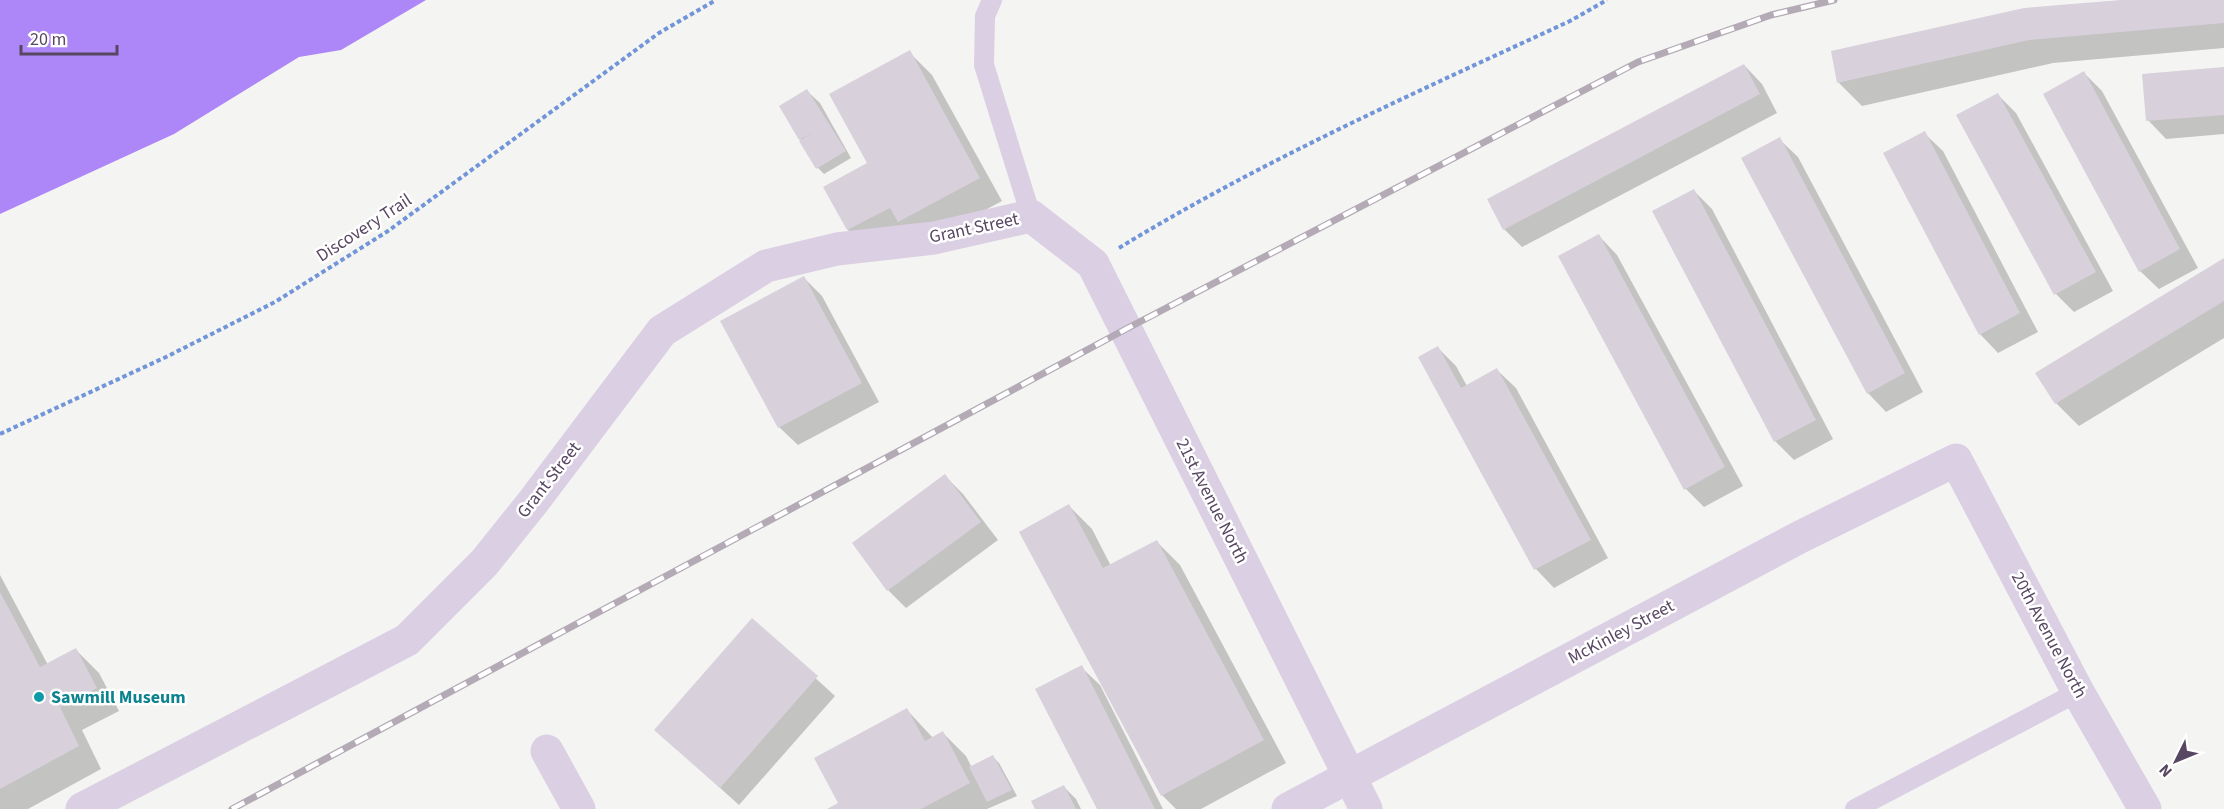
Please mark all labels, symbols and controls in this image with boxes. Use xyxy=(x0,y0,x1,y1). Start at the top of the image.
scale bar xyxy=(21,18,117,56)
text: 20 m xyxy=(30,27,66,52)
street label: Discovery Trail xyxy=(311,188,417,268)
street label: Grant Street xyxy=(927,206,1021,250)
street label: 21st Avenue North xyxy=(1170,434,1254,568)
street label: Grant Street xyxy=(511,437,587,523)
street label: 20th Avenue North xyxy=(2005,567,2093,703)
street label: McKinley Street xyxy=(1564,594,1678,670)
place label: Sawmill Museum xyxy=(51,685,186,710)
marker: Sawmill Museum xyxy=(32,690,46,704)
north arrow xyxy=(2146,731,2206,791)
text: N xyxy=(2154,759,2177,782)

